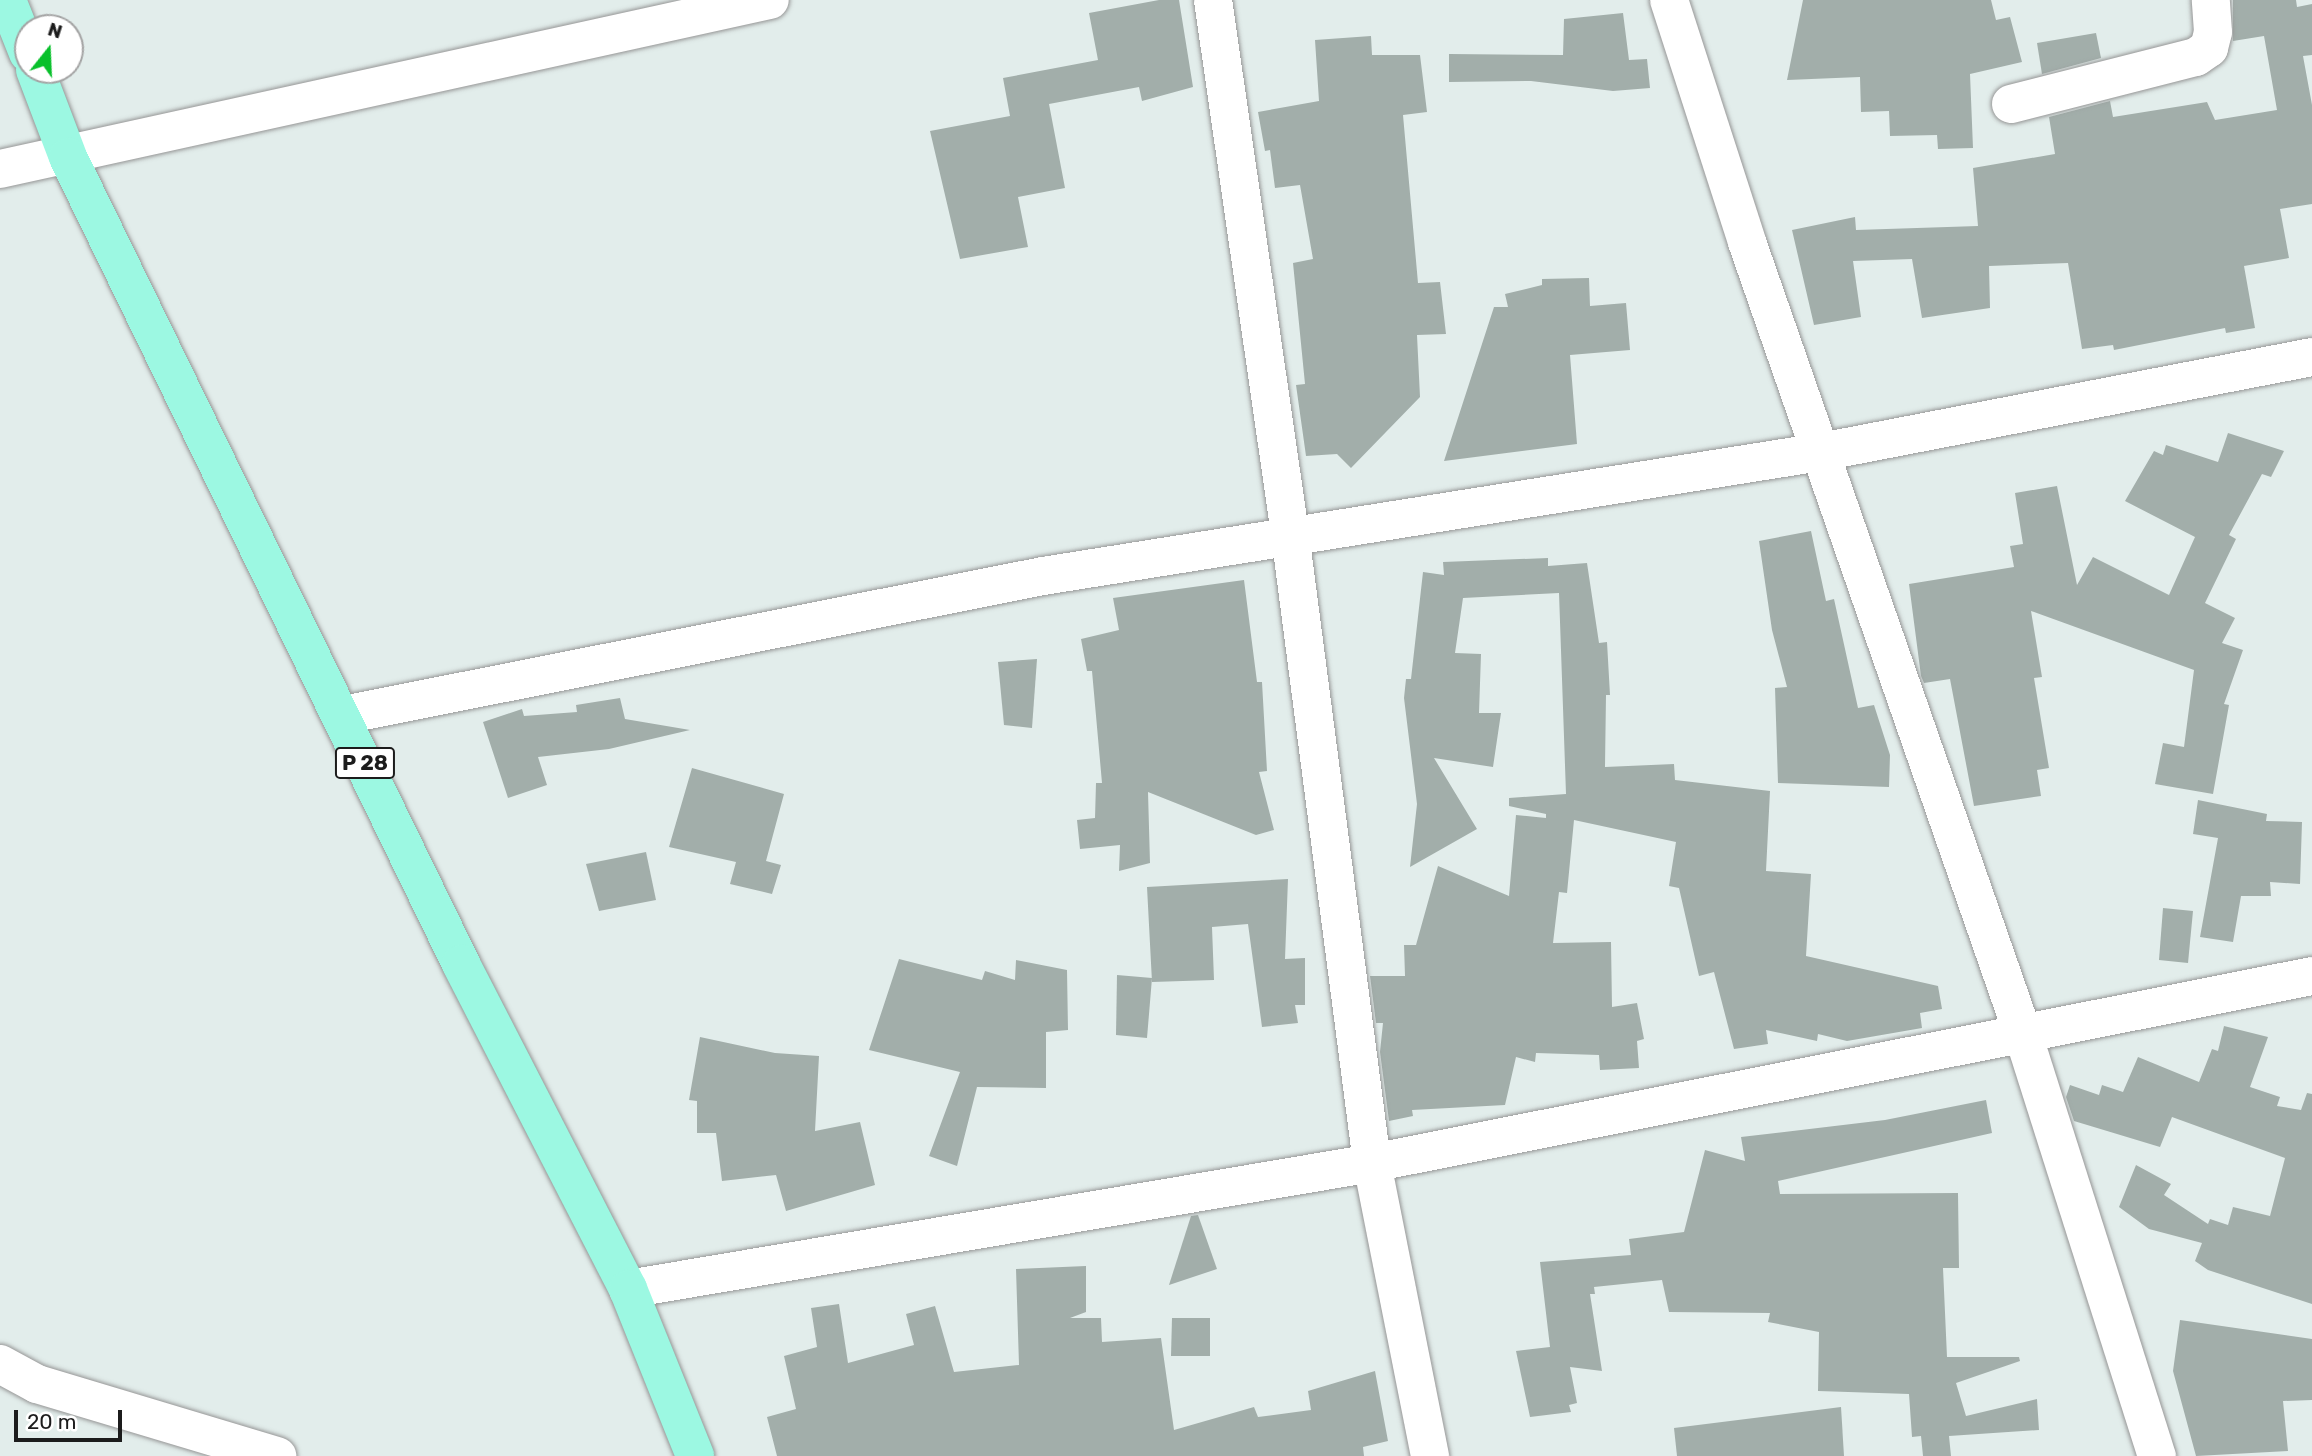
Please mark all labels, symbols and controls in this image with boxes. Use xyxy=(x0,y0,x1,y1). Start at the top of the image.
north arrow xyxy=(14,14,84,84)
text: N xyxy=(45,17,65,44)
road number: P 28 xyxy=(334,746,396,780)
scale bar xyxy=(18,1396,126,1440)
text: 20 m xyxy=(27,1409,76,1434)

